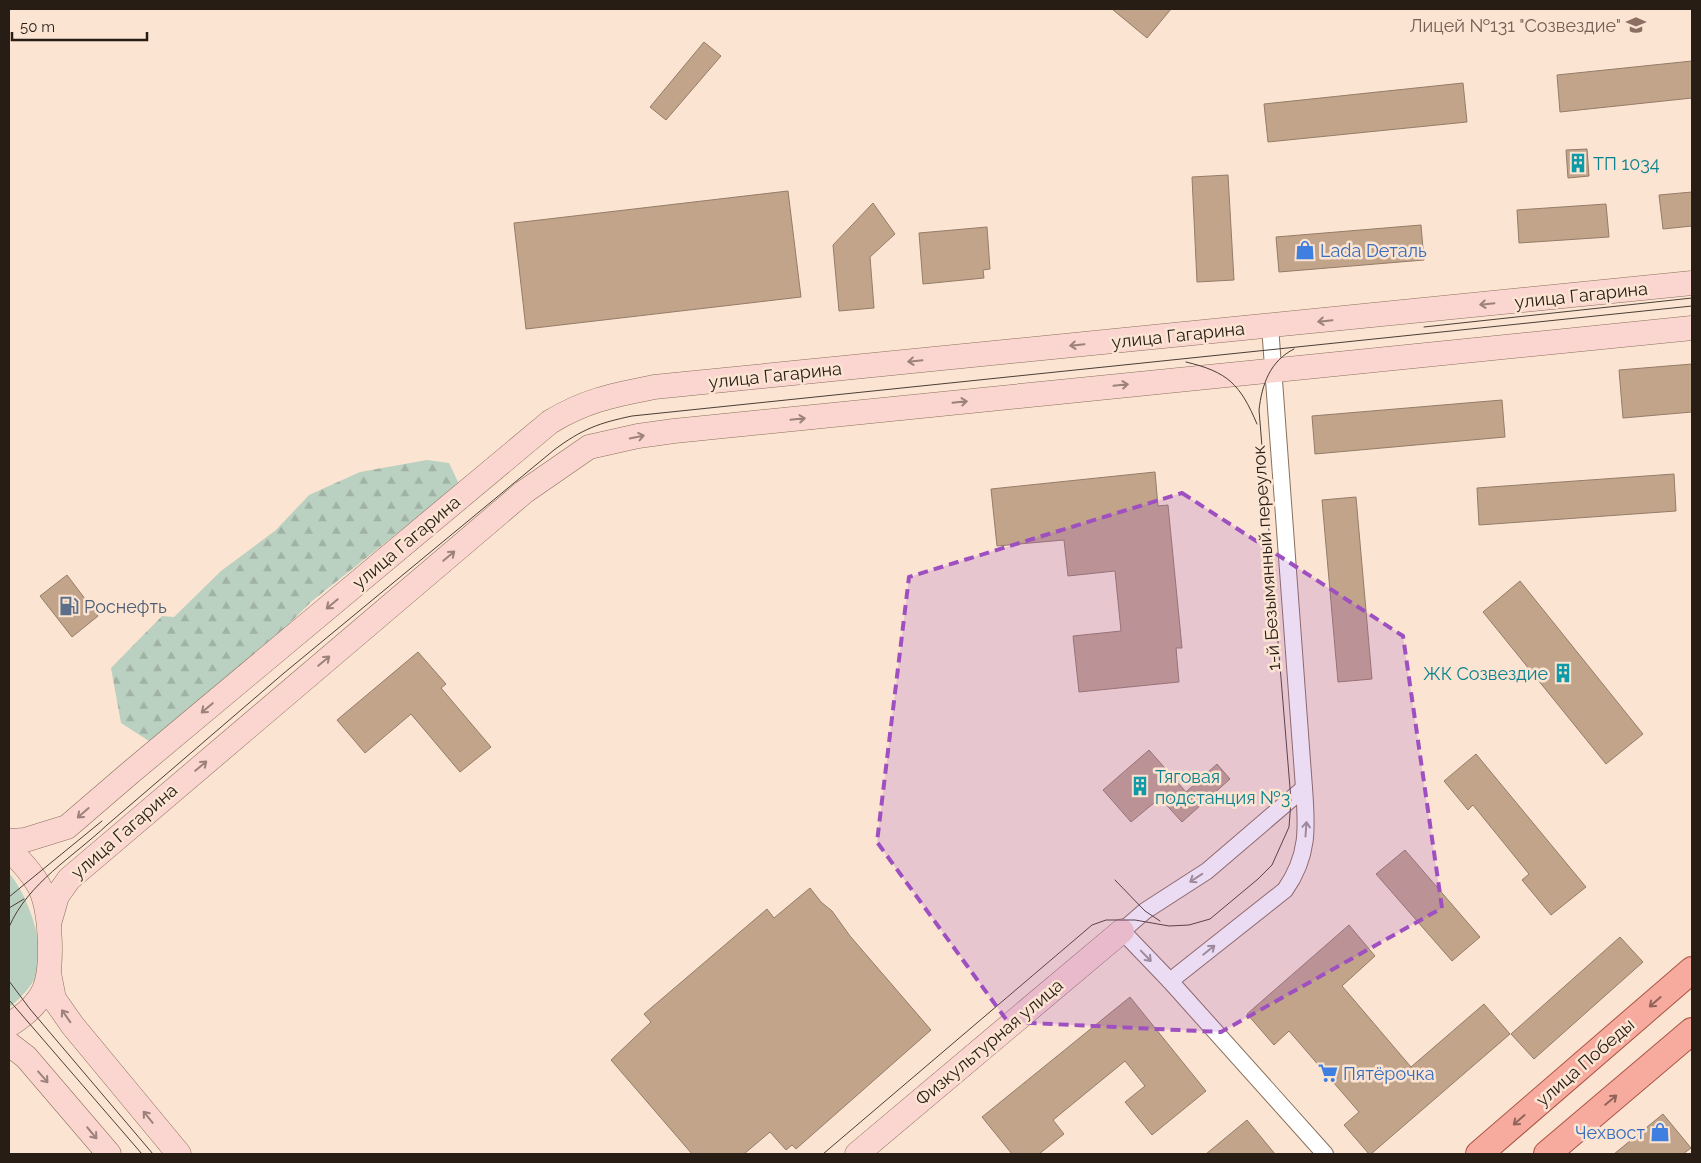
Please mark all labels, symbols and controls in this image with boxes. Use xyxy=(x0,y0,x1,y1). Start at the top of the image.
scale bar xyxy=(12,10,148,42)
school or university icon: Лицей №131 "Созвездие" xyxy=(1625,14,1647,36)
place label: Лицей №131 "Созвездие" xyxy=(1409,15,1621,36)
text: 50 m xyxy=(20,18,55,36)
building icon: ТП 1034 xyxy=(1567,152,1589,174)
place label: ТП 1034 xyxy=(1593,153,1660,174)
shop icon: Lada Dеталь xyxy=(1294,239,1316,261)
place label: Lada Dеталь xyxy=(1320,240,1427,261)
street label: улица Гагарина xyxy=(1513,278,1649,312)
one-way arrow xyxy=(1479,299,1495,309)
one-way arrow xyxy=(1318,316,1334,325)
street label: улица Гагарина xyxy=(1110,318,1246,352)
one-way arrow xyxy=(1069,340,1085,350)
one-way arrow xyxy=(907,356,923,366)
street label: улица Гагарина xyxy=(707,358,843,392)
one-way arrow xyxy=(1113,380,1129,390)
one-way arrow xyxy=(951,397,967,407)
one-way arrow xyxy=(790,414,806,423)
one-way arrow xyxy=(628,431,644,441)
street label: 1-й Безымянный переулок xyxy=(1248,445,1284,671)
street label: улица Гагарина xyxy=(348,491,464,593)
one-way arrow xyxy=(442,550,455,561)
fuel station icon: Роснефть xyxy=(58,595,80,617)
place label: Роснефть xyxy=(84,596,167,617)
one-way arrow xyxy=(326,599,339,610)
one-way arrow xyxy=(318,655,331,666)
building icon: ЖК Созвездие xyxy=(1552,662,1574,684)
place label: ЖК Созвездие xyxy=(1423,663,1548,684)
one-way arrow xyxy=(201,703,214,714)
one-way arrow xyxy=(194,760,207,771)
place label: Тяговая подстанция №3 xyxy=(1155,766,1290,808)
building icon: Тяговая подстанция №3 xyxy=(1129,775,1151,797)
street label: улица Гагарина xyxy=(67,779,181,883)
one-way arrow xyxy=(76,807,89,819)
one-way arrow xyxy=(1301,822,1311,838)
one-way arrow xyxy=(1189,873,1203,884)
one-way arrow xyxy=(1202,945,1215,956)
one-way arrow xyxy=(1140,949,1152,962)
street label: Физкультурная улица xyxy=(911,974,1067,1110)
one-way arrow xyxy=(1649,996,1662,1008)
one-way arrow xyxy=(61,1009,71,1023)
street label: улица Победы xyxy=(1532,1014,1638,1110)
supermarket icon: Пятёрочка xyxy=(1317,1062,1339,1084)
place label: Пятёрочка xyxy=(1343,1063,1435,1084)
one-way arrow xyxy=(37,1070,49,1083)
one-way arrow xyxy=(1604,1094,1617,1106)
one-way arrow xyxy=(143,1110,154,1123)
one-way arrow xyxy=(1512,1114,1525,1125)
shop icon: Чехвост xyxy=(1649,1121,1671,1143)
place label: Чехвост xyxy=(1575,1122,1645,1143)
one-way arrow xyxy=(86,1127,97,1140)

